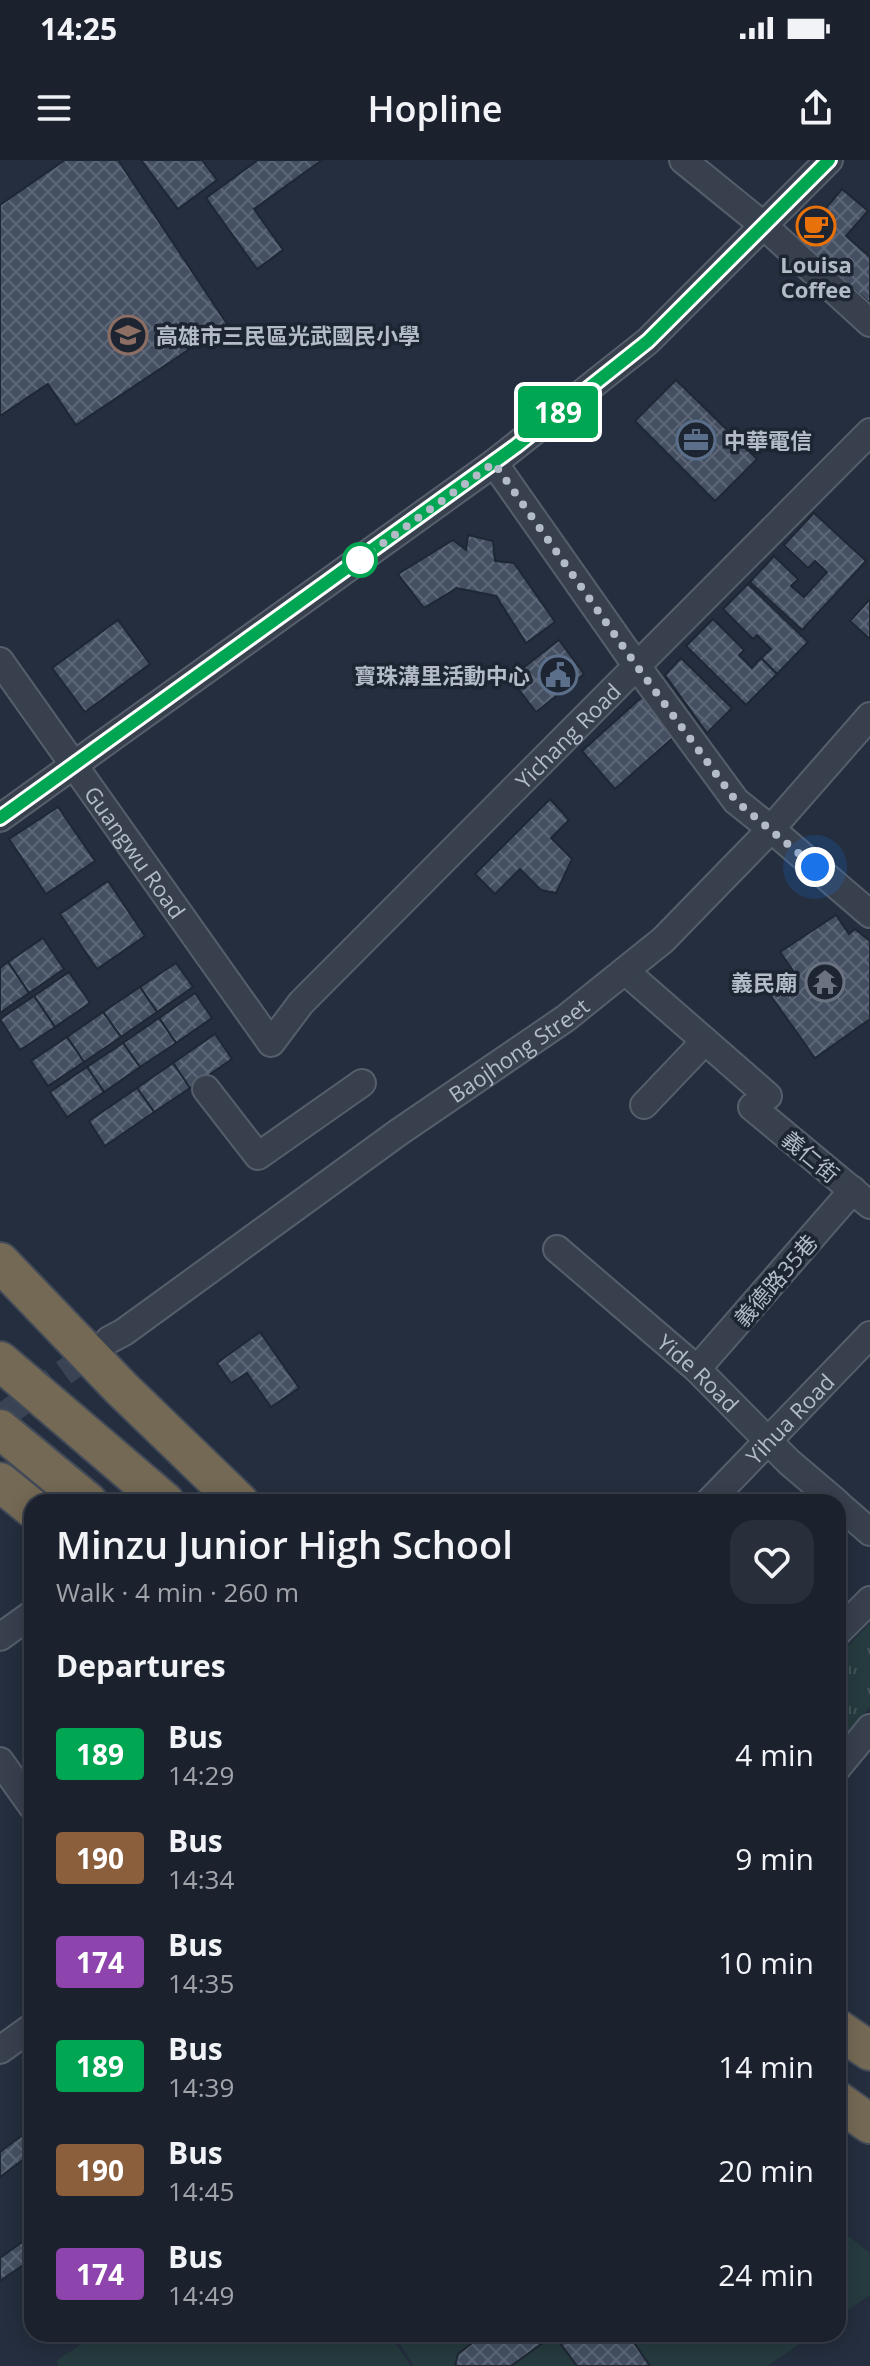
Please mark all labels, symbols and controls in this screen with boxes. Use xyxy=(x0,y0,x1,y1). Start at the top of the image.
text: 14:25 xyxy=(40,8,117,49)
text: Hopline xyxy=(367,84,503,133)
icon: menu xyxy=(32,86,76,130)
icon: share xyxy=(794,86,838,130)
cafe icon: Louisa Coffee xyxy=(795,205,837,247)
place label: Louisa Coffee xyxy=(780,249,852,304)
school or university icon: 高雄市三民區光武國民小學 xyxy=(107,314,149,356)
place label: 高雄市三民區光武國民小學 xyxy=(156,320,420,350)
line badge: 189 xyxy=(512,386,604,438)
text: 189 xyxy=(534,393,582,431)
office icon: 中華電信 xyxy=(675,419,717,461)
place label: 中華電信 xyxy=(724,425,812,455)
unlabelled marker xyxy=(343,543,377,577)
public building icon: 寶珠溝里活動中心 xyxy=(537,654,579,696)
place label: 寶珠溝里活動中心 xyxy=(354,660,530,690)
street label: Yichang Road xyxy=(508,676,627,795)
street label: Guangwu Road xyxy=(78,780,193,924)
your location xyxy=(795,847,835,887)
temple icon: 義民廟 xyxy=(804,961,846,1003)
place label: 義民廟 xyxy=(731,967,797,997)
street label: Baojhong Street xyxy=(442,990,595,1109)
street label: 義仁街 xyxy=(776,1123,846,1189)
street label: 義德路35巷 xyxy=(727,1227,823,1333)
street label: Yide Road xyxy=(651,1327,746,1418)
street label: Yihua Road xyxy=(739,1367,840,1470)
text: Minzu Junior High School xyxy=(56,1518,513,1570)
button: heart xyxy=(730,1520,814,1604)
text: Walk · 4 min · 260 m xyxy=(56,1574,299,1610)
text: Departures xyxy=(56,1645,226,1686)
text: Bus xyxy=(168,1716,223,1757)
text: 4 min xyxy=(735,1734,814,1775)
text: 189 xyxy=(76,1735,124,1773)
text: 14:29 xyxy=(168,1757,234,1793)
text: Bus xyxy=(168,1820,223,1861)
text: 9 min xyxy=(735,1838,814,1879)
text: 190 xyxy=(76,1839,124,1877)
text: 14:34 xyxy=(168,1861,234,1897)
text: Bus xyxy=(168,1924,223,1965)
text: 10 min xyxy=(718,1942,814,1983)
text: 174 xyxy=(76,1943,124,1981)
text: 14:35 xyxy=(168,1965,234,2001)
text: Bus xyxy=(168,2028,223,2069)
text: 14 min xyxy=(718,2046,814,2087)
text: 189 xyxy=(76,2047,124,2085)
text: 14:39 xyxy=(168,2069,234,2105)
text: Bus xyxy=(168,2132,223,2173)
text: 20 min xyxy=(718,2150,814,2191)
text: 190 xyxy=(76,2151,124,2189)
text: 14:45 xyxy=(168,2173,234,2209)
text: Bus xyxy=(168,2236,223,2277)
text: 24 min xyxy=(718,2254,814,2295)
text: 174 xyxy=(76,2255,124,2293)
text: 14:49 xyxy=(168,2277,234,2313)

